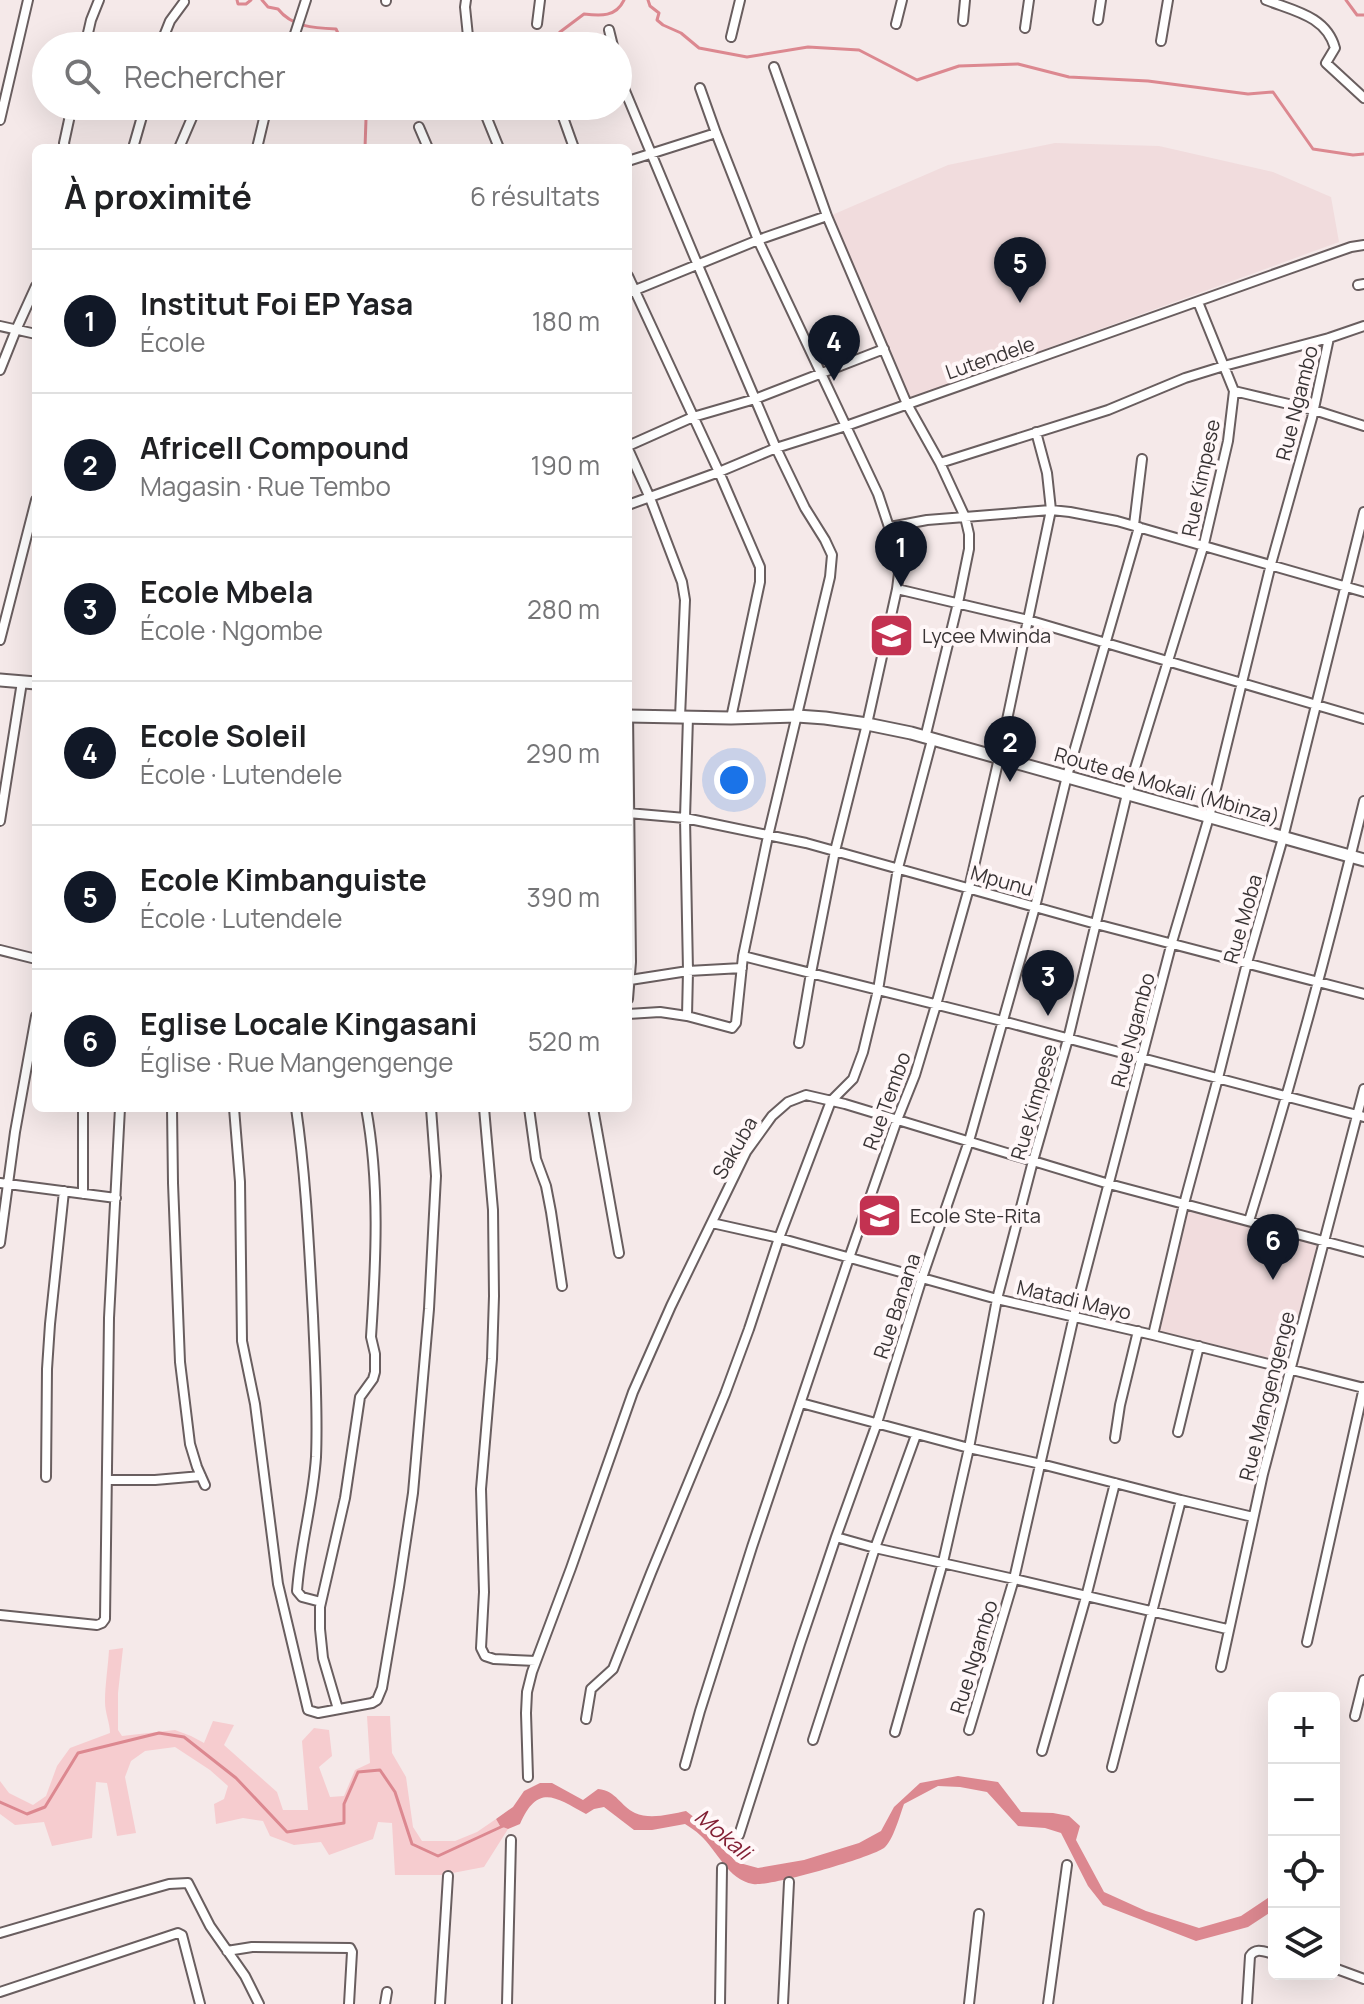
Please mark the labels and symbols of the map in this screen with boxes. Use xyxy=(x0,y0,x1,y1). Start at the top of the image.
pin: 5 xyxy=(994,237,1046,303)
pin: 4 xyxy=(808,315,860,381)
street label: Lutendele xyxy=(942,330,1038,385)
street label: Rue Ngambo xyxy=(1269,342,1324,463)
street label: Rue Kimpese xyxy=(1175,417,1226,539)
pin: 1 xyxy=(875,521,927,587)
school or university icon: Lycee Mwinda xyxy=(867,612,915,660)
place label: Lycee Mwinda xyxy=(922,622,1051,649)
pin: 2 xyxy=(984,716,1036,782)
street label: Route de Mokali (Mbinza) xyxy=(1051,740,1283,831)
your location xyxy=(714,760,754,800)
street label: Mpunu xyxy=(968,859,1037,902)
street label: Rue Moba xyxy=(1217,871,1268,967)
pin: 3 xyxy=(1022,950,1074,1016)
street label: Rue Ngambo xyxy=(1104,969,1161,1090)
street label: Rue Kimpese xyxy=(1004,1041,1063,1163)
street label: Rue Tembo xyxy=(856,1048,917,1154)
street label: Sakuba xyxy=(706,1111,763,1184)
school or university icon: Ecole Ste-Rita xyxy=(855,1192,903,1240)
place label: Ecole Ste-Rita xyxy=(910,1202,1041,1229)
pin: 6 xyxy=(1247,1214,1299,1280)
street label: Rue Banana xyxy=(867,1250,926,1362)
street label: Matadi Mayo xyxy=(1014,1273,1134,1326)
street label: Rue Mangengenge xyxy=(1232,1308,1301,1483)
street label: Rue Ngambo xyxy=(943,1597,1004,1717)
water label: Mokali xyxy=(688,1802,760,1868)

